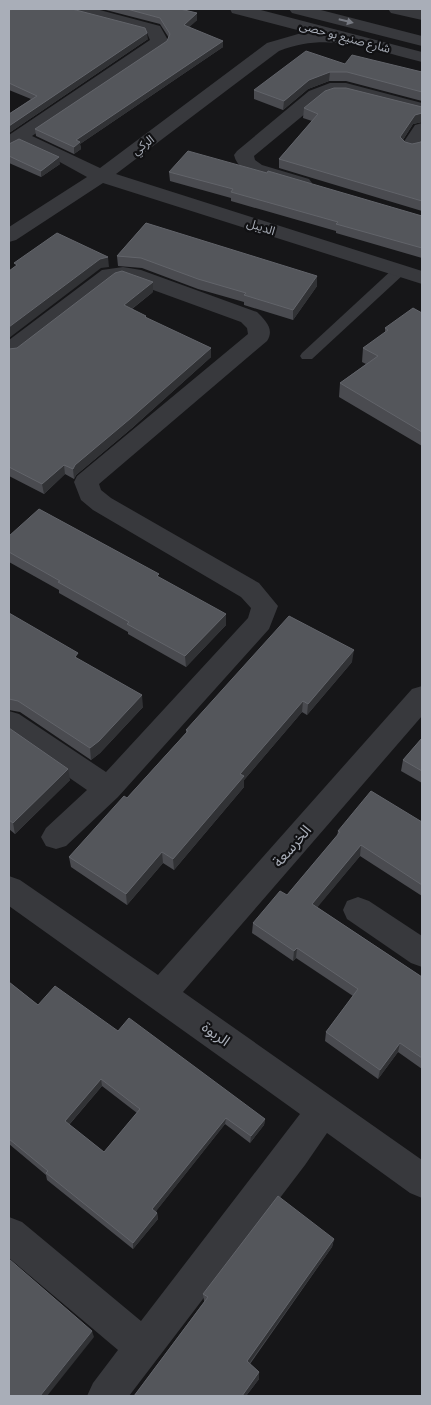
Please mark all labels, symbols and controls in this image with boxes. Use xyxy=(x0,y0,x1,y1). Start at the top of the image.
street label: شارع صنيع بو حصى xyxy=(298,17,392,58)
one-way arrow xyxy=(338,17,353,25)
street label: الركي xyxy=(129,131,159,160)
street label: الديبل xyxy=(245,215,277,238)
street label: الخرسعة xyxy=(269,821,315,871)
street label: الربوة xyxy=(199,1018,233,1050)

